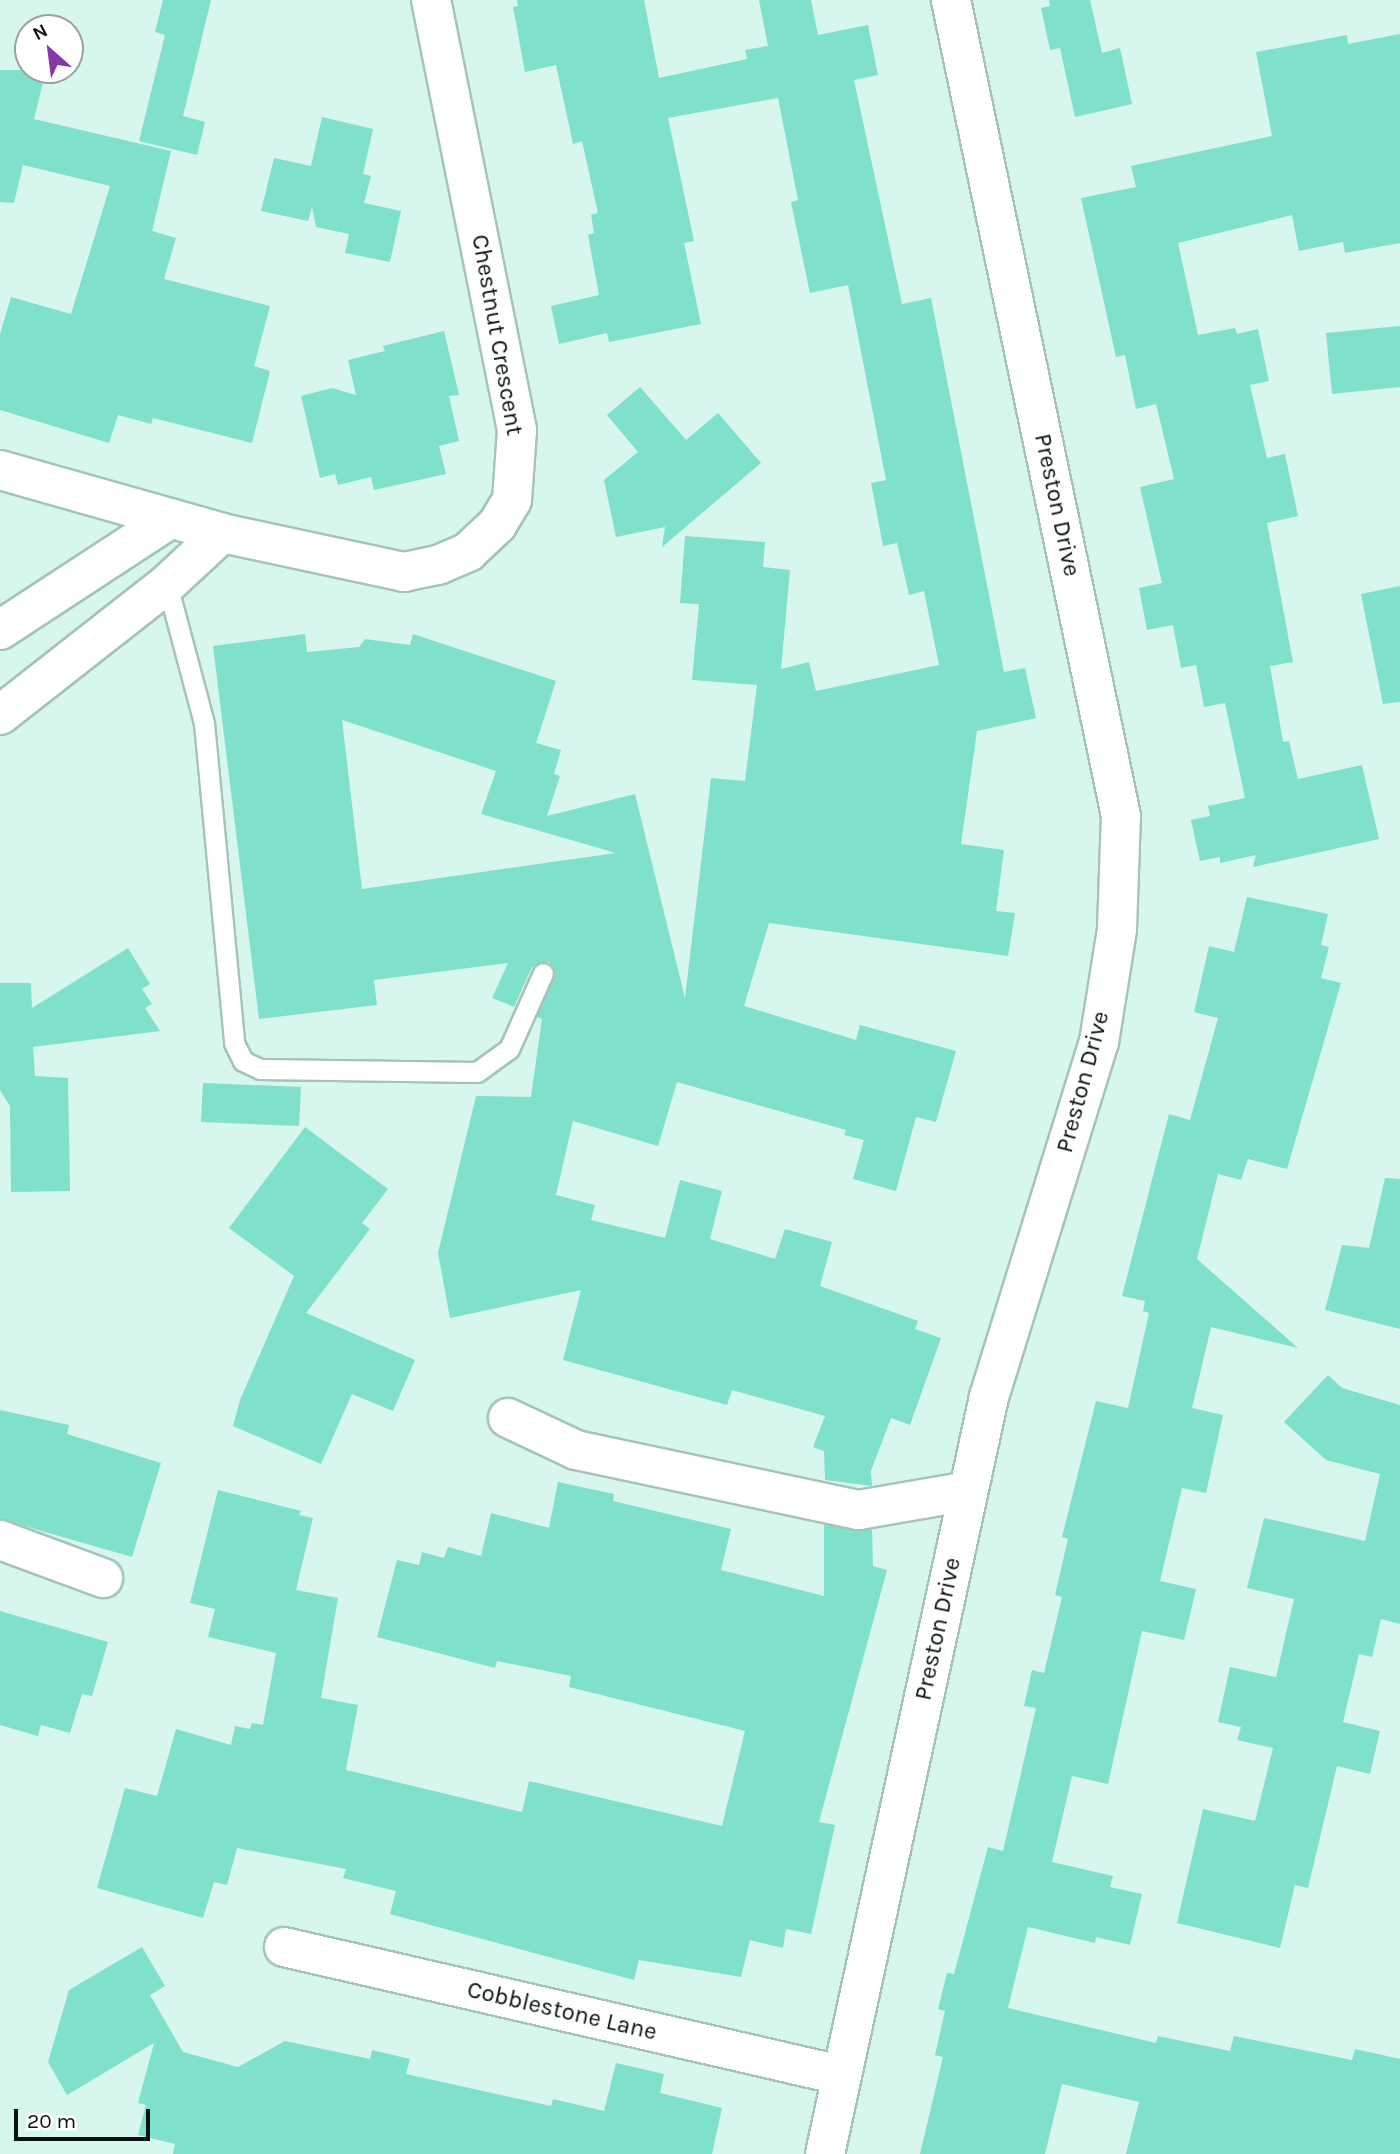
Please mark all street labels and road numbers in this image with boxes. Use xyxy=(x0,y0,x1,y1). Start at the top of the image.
street label: Chestnut Crescent xyxy=(465,232,529,438)
street label: Preston Drive xyxy=(1028,431,1086,579)
street label: Preston Drive xyxy=(1050,1008,1116,1156)
street label: Preston Drive xyxy=(909,1555,967,1703)
street label: Cobblestone Lane xyxy=(464,1975,660,2047)

